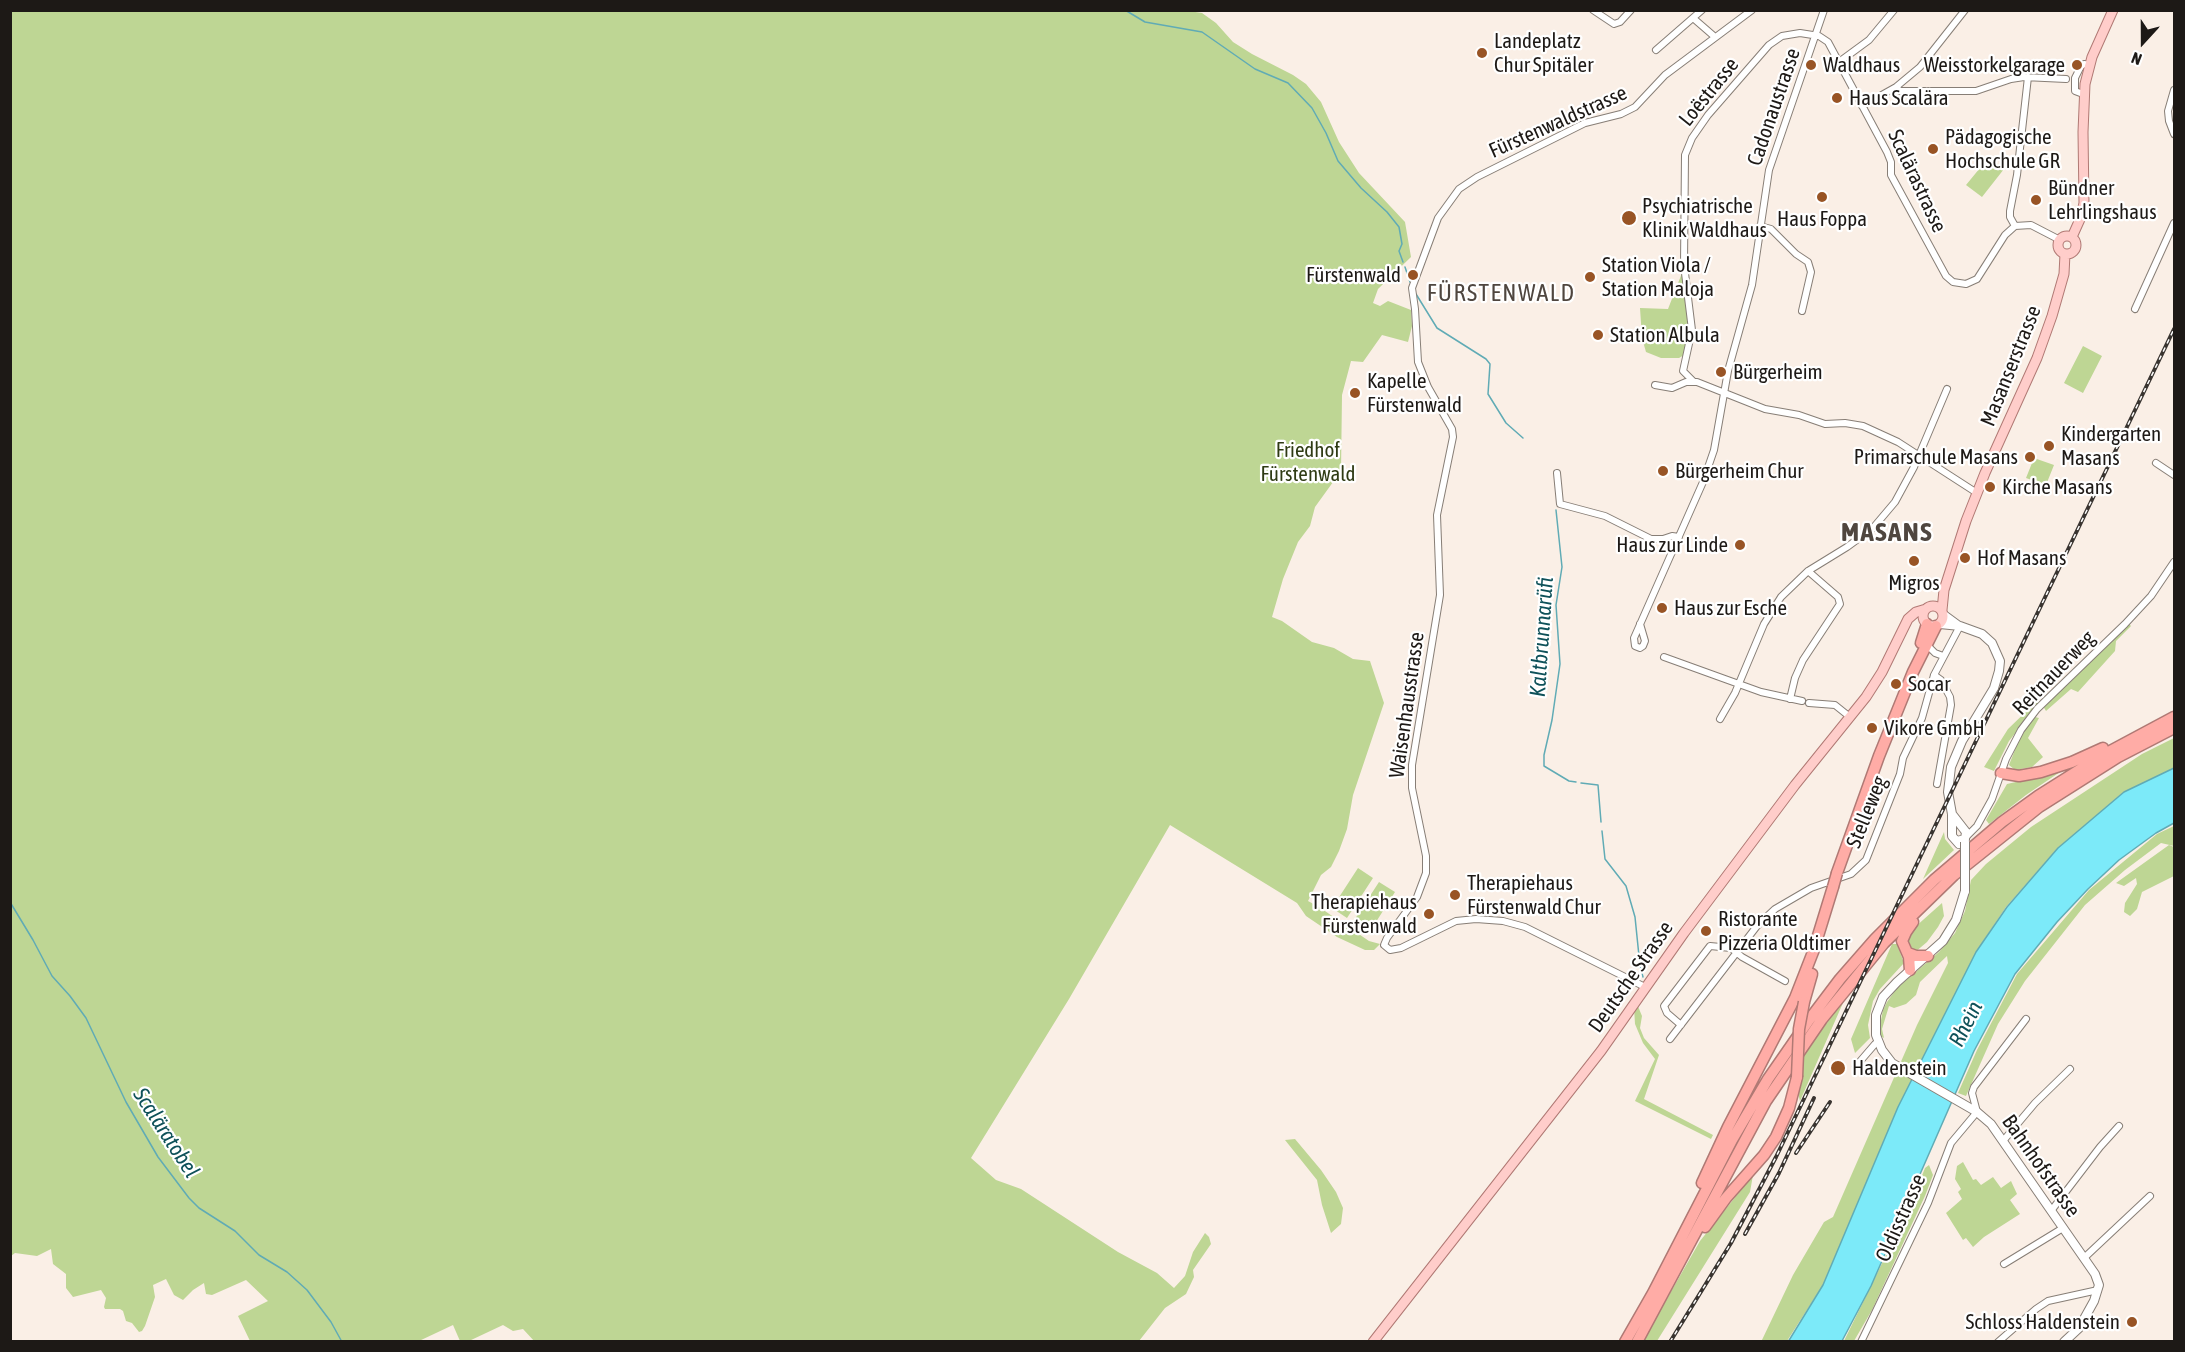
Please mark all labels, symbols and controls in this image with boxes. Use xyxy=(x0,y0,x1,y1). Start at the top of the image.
north arrow xyxy=(2113,12,2173,72)
place label: Landeplatz Chur Spitäler xyxy=(1494,28,1593,78)
street label: Cadonaustrasse xyxy=(1742,45,1806,169)
marker: Landeplatz Chur Spitäler xyxy=(1475,46,1489,60)
text: N xyxy=(2129,49,2144,69)
place label: Waldhaus xyxy=(1823,52,1900,78)
place label: Weisstorkelgarage xyxy=(1924,52,2065,78)
street label: Loëstrasse xyxy=(1674,53,1744,131)
marker: Waldhaus xyxy=(1804,58,1818,72)
marker: Weisstorkelgarage xyxy=(2070,58,2084,72)
street label: Fürstenwaldstrasse xyxy=(1485,80,1631,164)
place label: Haus Scalära xyxy=(1849,85,1949,111)
marker: Haus Scalära xyxy=(1830,91,1844,105)
place label: Pädagogische Hochschule GR xyxy=(1945,124,2060,174)
street label: Scalärastrasse xyxy=(1882,126,1952,236)
marker: Pädagogische Hochschule GR xyxy=(1926,142,1940,156)
place label: Bündner Lehrlingshaus xyxy=(2048,175,2157,225)
marker: Haus Foppa xyxy=(1815,190,1829,204)
place label: Psychiatrische Klinik Waldhaus xyxy=(1642,193,1767,243)
marker: Bündner Lehrlingshaus xyxy=(2029,193,2043,207)
place label: Haus Foppa xyxy=(1777,206,1867,232)
marker: Psychiatrische Klinik Waldhaus xyxy=(1620,209,1638,227)
place label: Station Viola / Station Maloja xyxy=(1602,252,1714,302)
place label: Fürstenwald xyxy=(1306,262,1401,288)
marker: Fürstenwald xyxy=(1406,268,1420,282)
marker: Station Viola / Station Maloja xyxy=(1583,270,1597,284)
district label: FÜRSTENWALD xyxy=(1427,279,1575,307)
street label: Masanserstrasse xyxy=(1975,302,2047,430)
place label: Station Albula xyxy=(1610,322,1720,348)
marker: Station Albula xyxy=(1591,328,1605,342)
place label: Bürgerheim xyxy=(1733,359,1823,385)
marker: Bürgerheim xyxy=(1714,365,1728,379)
place label: Kapelle Fürstenwald xyxy=(1367,368,1462,418)
marker: Kapelle Fürstenwald xyxy=(1348,386,1362,400)
place label: Kindergarten Masans xyxy=(2061,421,2161,471)
park label: Friedhof Fürstenwald xyxy=(1261,437,1355,487)
marker: Kindergarten Masans xyxy=(2042,439,2056,453)
place label: Primarschule Masans xyxy=(1854,444,2018,470)
marker: Primarschule Masans xyxy=(2023,450,2037,464)
place label: Bürgerheim Chur xyxy=(1675,458,1804,484)
marker: Bürgerheim Chur xyxy=(1656,464,1670,478)
place label: Kirche Masans xyxy=(2002,474,2112,500)
marker: Kirche Masans xyxy=(1983,480,1997,494)
district label: MASANS xyxy=(1841,516,1933,548)
place label: Haus zur Linde xyxy=(1616,532,1728,558)
marker: Haus zur Linde xyxy=(1733,538,1747,552)
place label: Hof Masans xyxy=(1977,545,2066,571)
marker: Hof Masans xyxy=(1958,551,1972,565)
marker: Migros xyxy=(1907,554,1921,568)
place label: Migros xyxy=(1888,570,1940,596)
water label: Kaltbrunnarüfi xyxy=(1525,576,1559,698)
place label: Haus zur Esche xyxy=(1674,595,1787,621)
marker: Haus zur Esche xyxy=(1655,601,1669,615)
street label: Reitnauerweg xyxy=(2008,626,2100,720)
street label: Waisenhausstrasse xyxy=(1384,630,1430,780)
place label: Socar xyxy=(1908,671,1950,697)
marker: Socar xyxy=(1889,677,1903,691)
place label: Vikore GmbH xyxy=(1884,715,1985,741)
marker: Vikore GmbH xyxy=(1865,721,1879,735)
street label: Stelleweg xyxy=(1841,772,1893,852)
place label: Therapiehaus Fürstenwald Chur xyxy=(1467,870,1601,920)
marker: Therapiehaus Fürstenwald Chur xyxy=(1448,888,1462,902)
place label: Therapiehaus Fürstenwald xyxy=(1311,889,1417,939)
place label: Ristorante Pizzeria Oldtimer xyxy=(1718,906,1850,956)
marker: Therapiehaus Fürstenwald xyxy=(1422,907,1436,921)
street label: Deutsche Strasse xyxy=(1583,917,1679,1037)
marker: Ristorante Pizzeria Oldtimer xyxy=(1699,924,1713,938)
water label: Rhein xyxy=(1943,997,1989,1051)
place label: Haldenstein xyxy=(1852,1055,1947,1081)
marker: Haldenstein xyxy=(1829,1059,1847,1077)
water label: Scaläratobel xyxy=(127,1083,205,1183)
street label: Bahnhofstrasse xyxy=(1996,1110,2086,1222)
street label: Oldisstrasse xyxy=(1871,1170,1931,1266)
place label: Schloss Haldenstein xyxy=(1966,1309,2120,1335)
marker: Schloss Haldenstein xyxy=(2125,1315,2139,1329)

